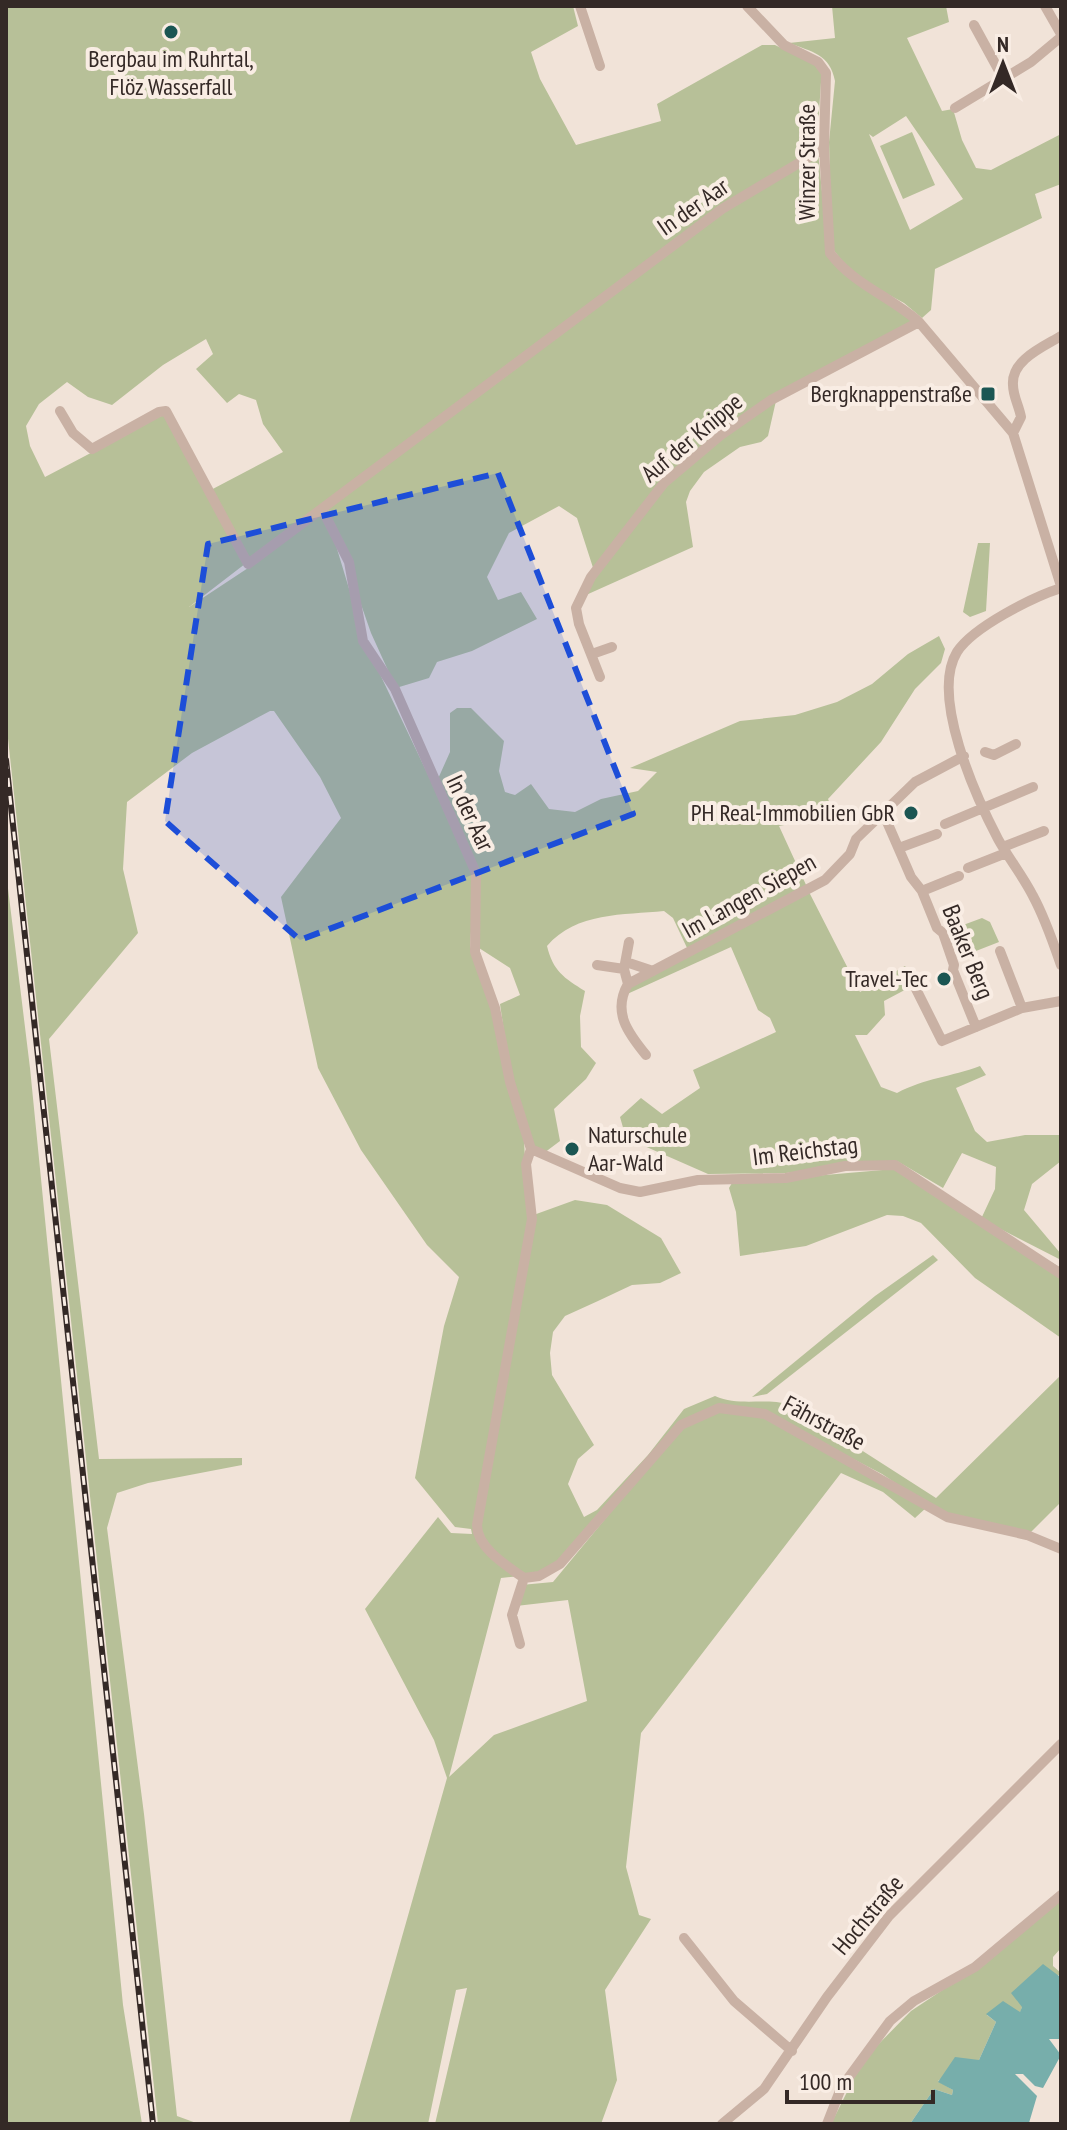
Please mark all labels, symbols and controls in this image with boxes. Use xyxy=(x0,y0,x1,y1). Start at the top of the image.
marker: Bergbau im Ruhrtal, Flöz Wasserfall xyxy=(162,23,180,41)
north arrow xyxy=(963,24,1043,104)
text: N xyxy=(997,30,1009,58)
place label: Bergbau im Ruhrtal, Flöz Wasserfall xyxy=(88,43,254,102)
street label: Winzer Straße xyxy=(791,104,822,220)
street label: In der Aar xyxy=(651,171,735,242)
place label: Bergknappenstraße xyxy=(811,378,972,409)
marker: Bergknappenstraße xyxy=(979,385,997,403)
street label: Auf der Knippe xyxy=(635,386,749,489)
street label: In der Aar xyxy=(439,770,502,856)
place label: PH Real-Immobilien GbR xyxy=(691,797,895,828)
marker: PH Real-Immobilien GbR xyxy=(902,804,920,822)
street label: Im Langen Siepen xyxy=(676,846,821,945)
street label: Baaker Berg xyxy=(935,900,1001,1004)
place label: Travel-Tec xyxy=(845,963,928,994)
marker: Travel-Tec xyxy=(935,970,953,988)
place label: Naturschule Aar-Wald xyxy=(588,1119,687,1178)
street label: Im Reichstag xyxy=(751,1129,859,1172)
marker: Naturschule Aar-Wald xyxy=(563,1140,581,1158)
street label: Fährstraße xyxy=(778,1388,871,1457)
street label: Hochstraße xyxy=(825,1868,910,1961)
scale bar xyxy=(787,2054,933,2104)
text: 100 m xyxy=(799,2066,852,2097)

